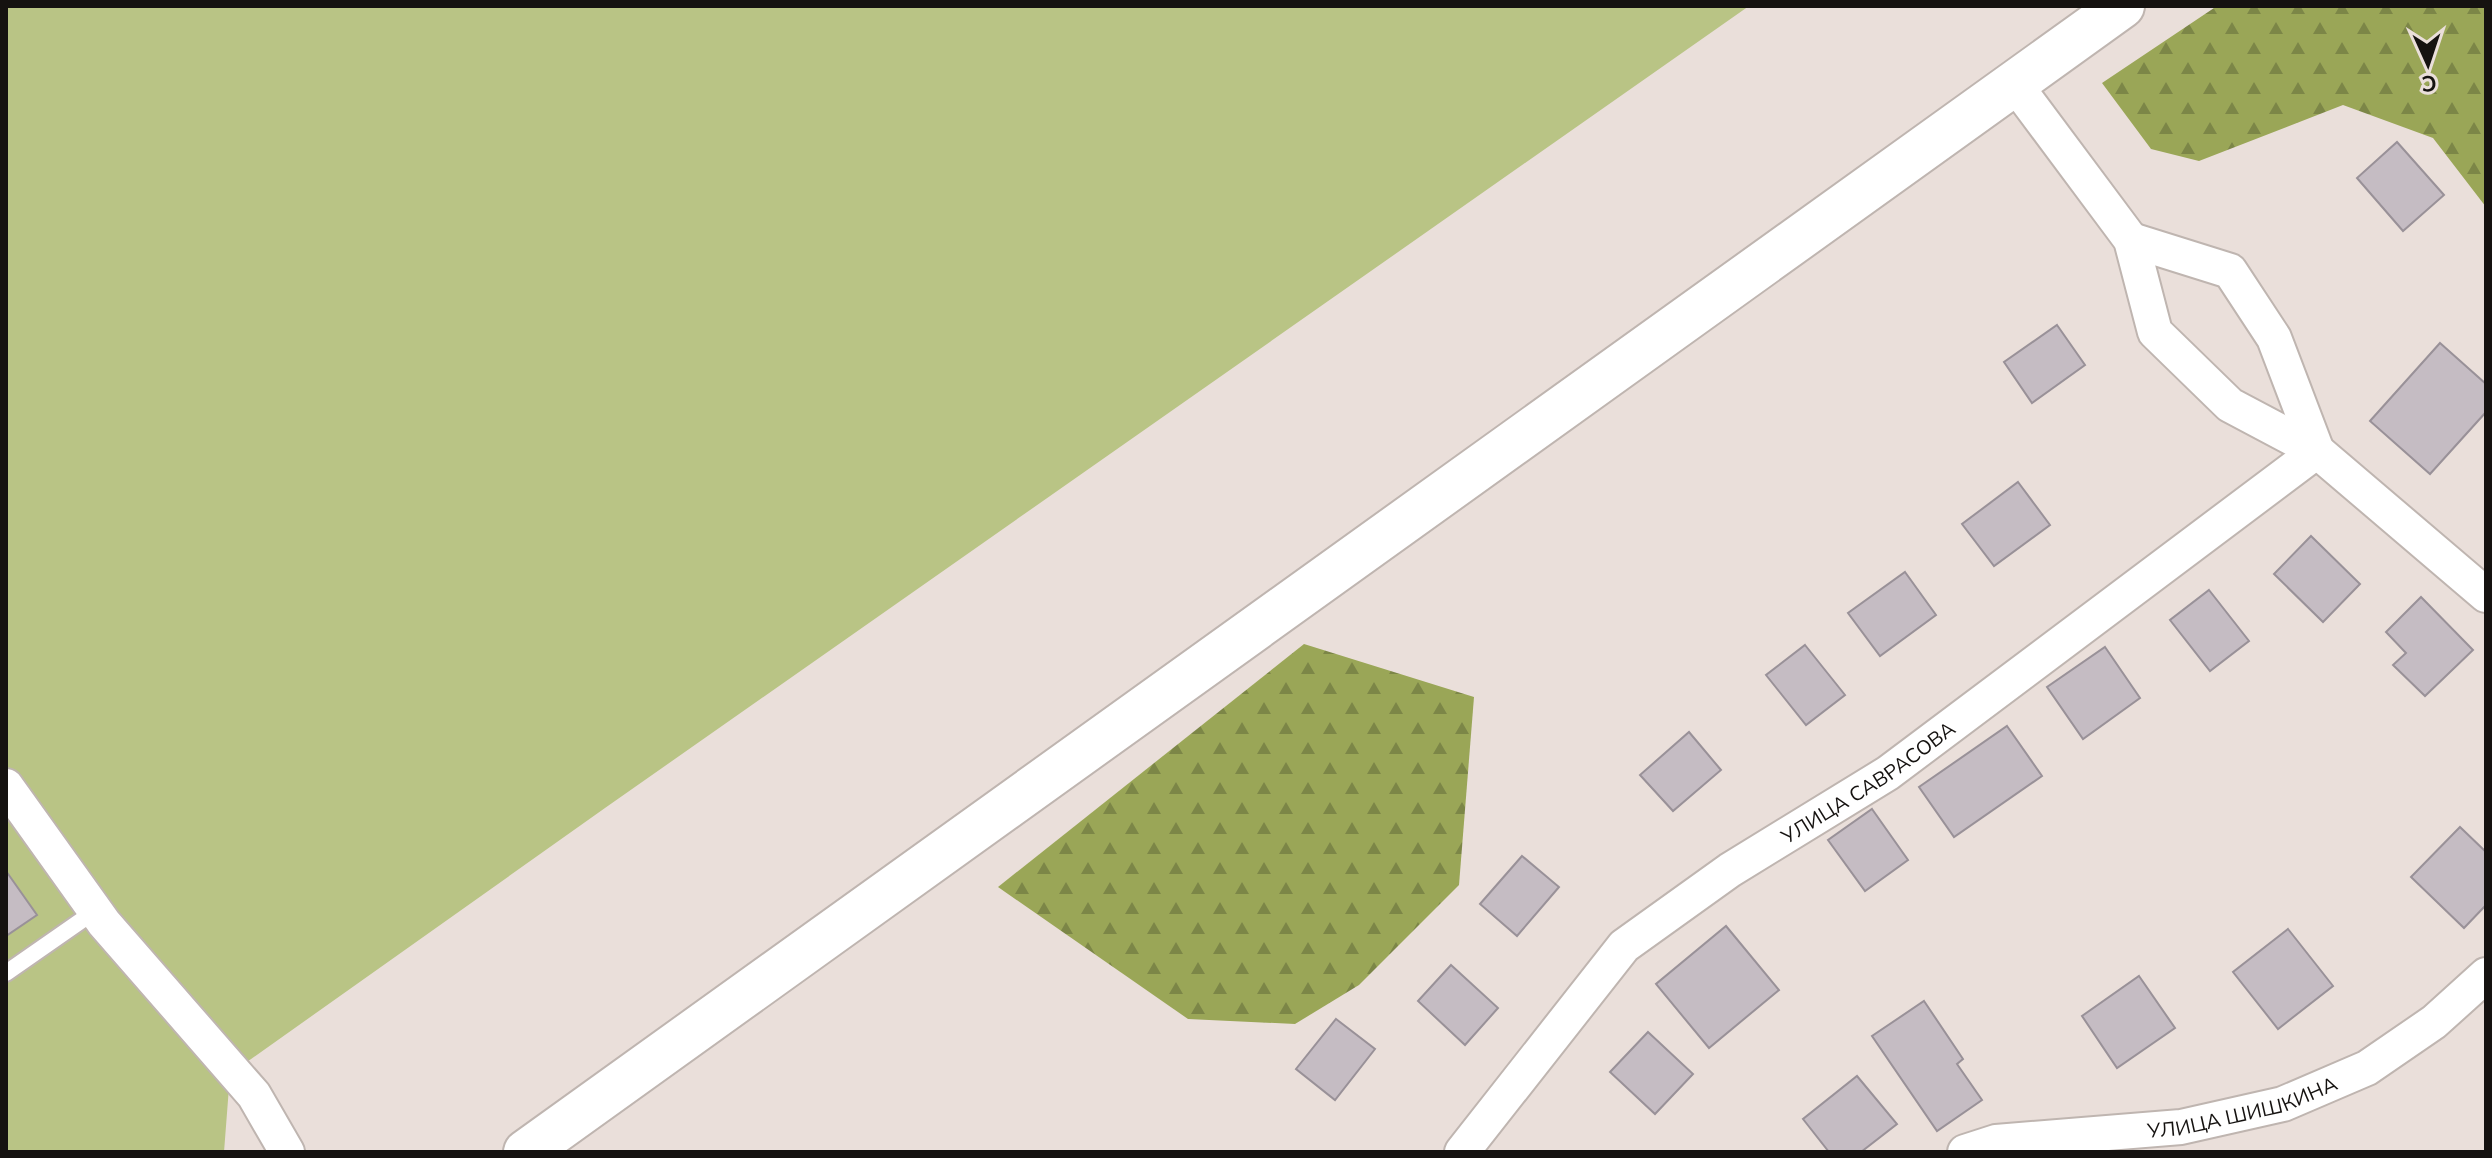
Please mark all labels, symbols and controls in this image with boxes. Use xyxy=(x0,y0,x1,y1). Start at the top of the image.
north arrow xyxy=(2388,24,2468,104)
text: С xyxy=(2421,70,2437,98)
street label: УЛИЦА САВРАСОВА xyxy=(1775,715,1960,849)
street label: УЛИЦА ШИШКИНА xyxy=(2145,1070,2341,1142)

